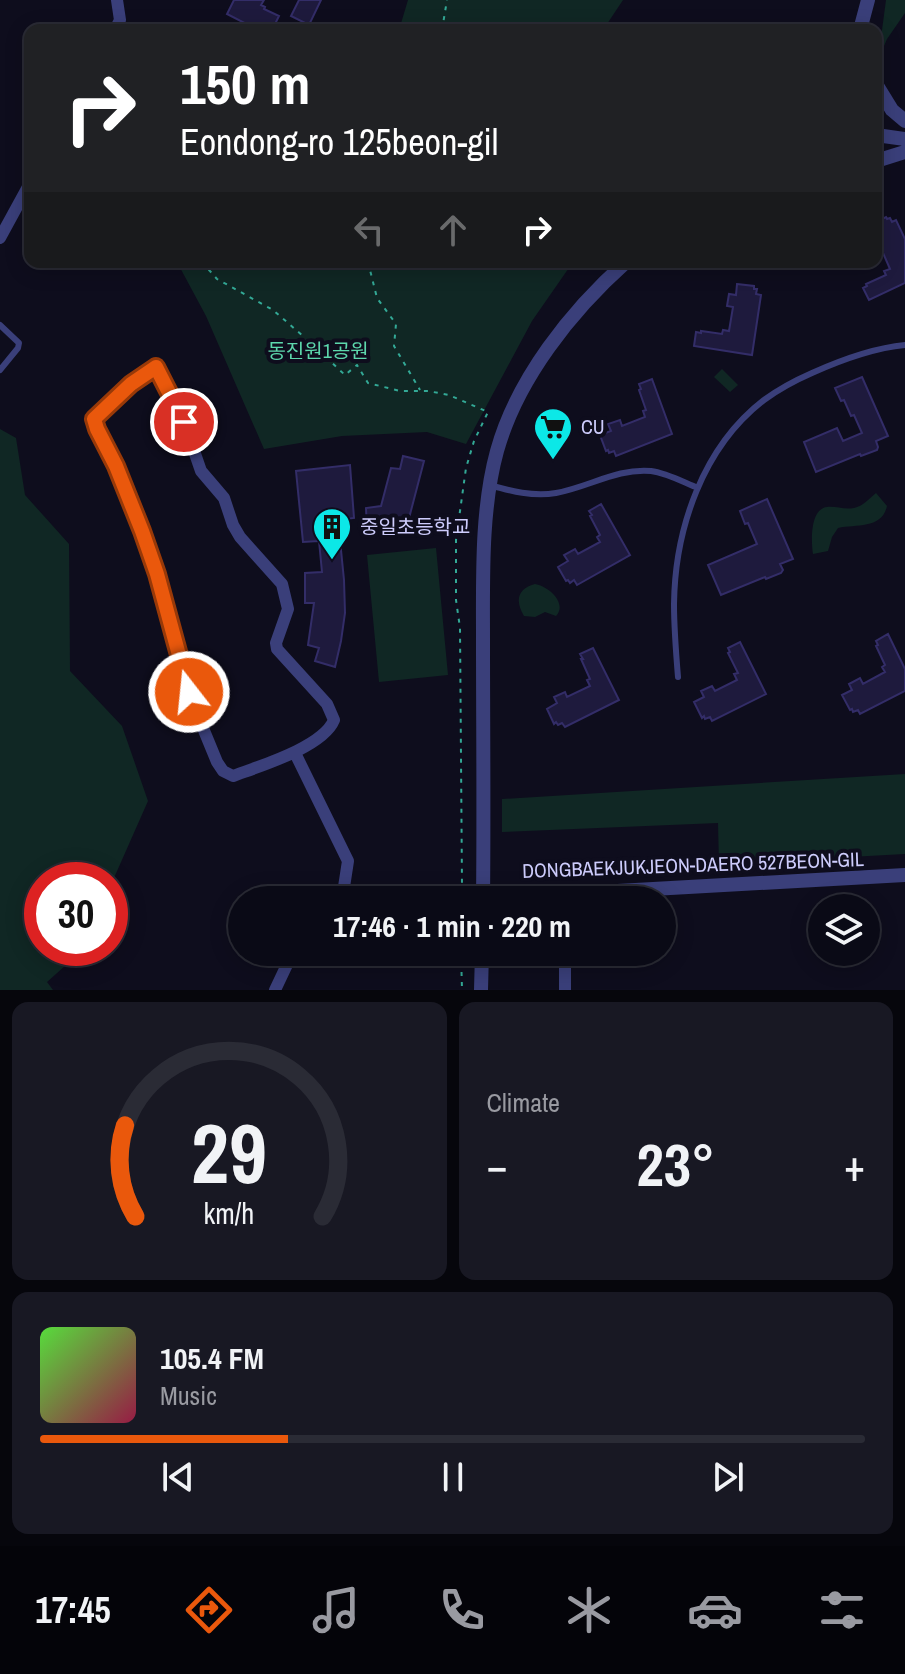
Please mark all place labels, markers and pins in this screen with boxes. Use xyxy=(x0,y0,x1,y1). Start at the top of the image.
pin xyxy=(150,388,218,456)
supermarket icon: CU xyxy=(532,406,574,461)
place label: CU xyxy=(581,413,605,440)
building icon: 중일초등학교 xyxy=(311,506,353,561)
place label: 중일초등학교 xyxy=(360,513,470,540)

